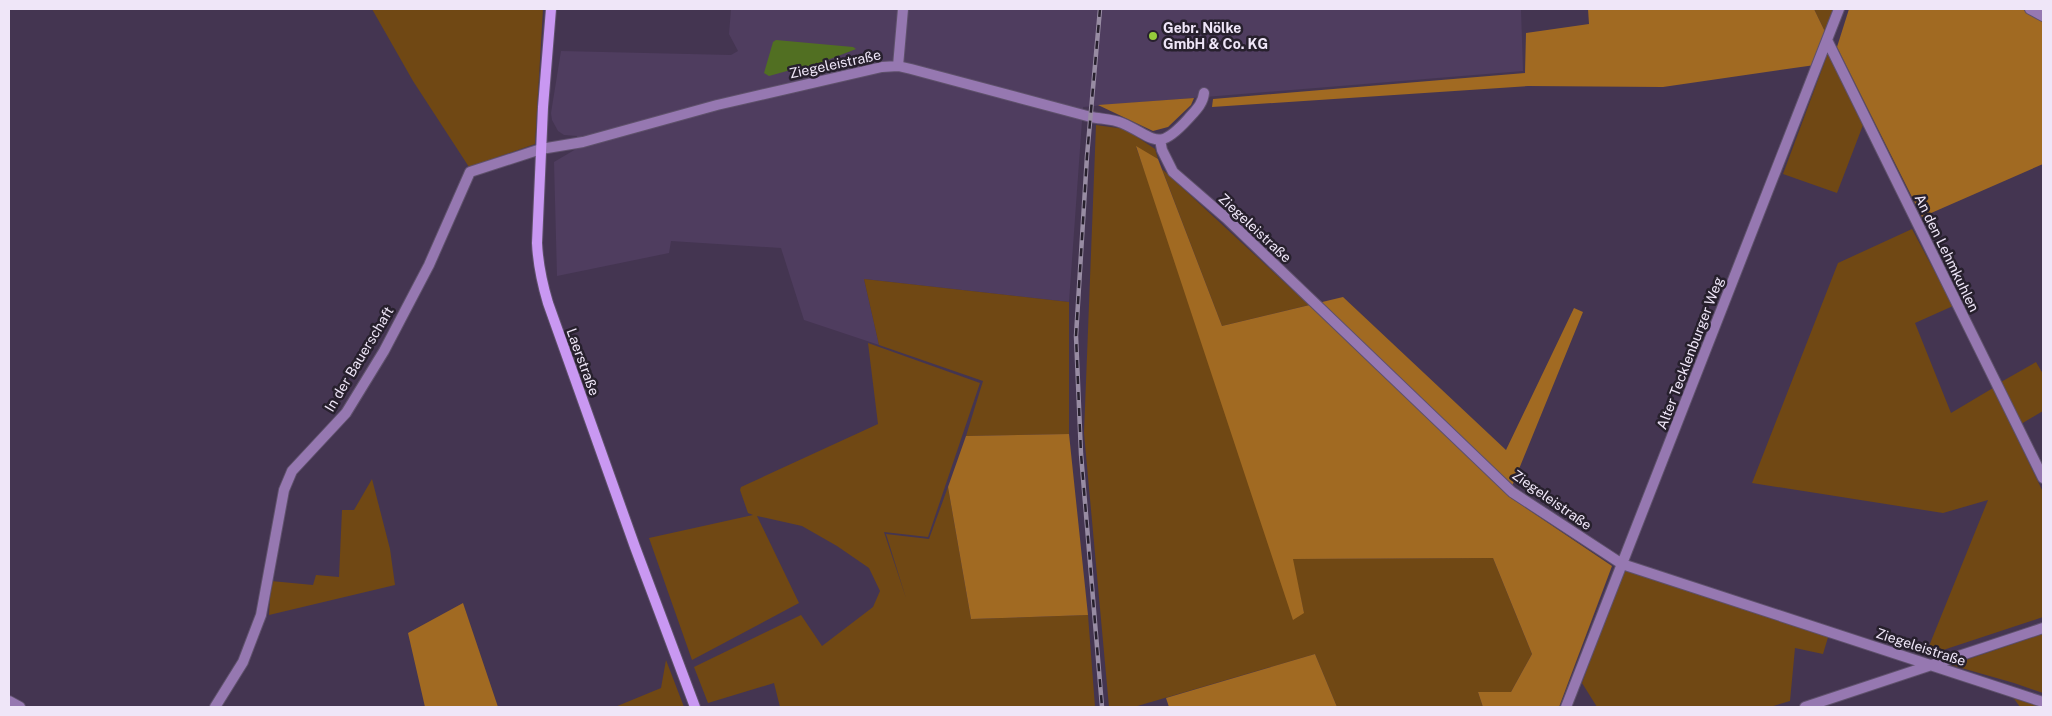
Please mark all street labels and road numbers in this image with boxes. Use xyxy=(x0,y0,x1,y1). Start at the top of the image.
street label: Ziegeleistraße xyxy=(788,46,882,82)
street label: Ziegeleistraße xyxy=(1215,190,1295,266)
street label: An den Lehmkuhlen xyxy=(1912,192,1982,314)
street label: Alter Tecklenburger Weg xyxy=(1653,274,1727,432)
street label: In der Bauerschaft xyxy=(321,304,397,414)
street label: Laerstraße xyxy=(563,326,603,398)
street label: Ziegeleistraße xyxy=(1509,467,1595,533)
street label: Ziegeleistraße xyxy=(1874,625,1968,669)

